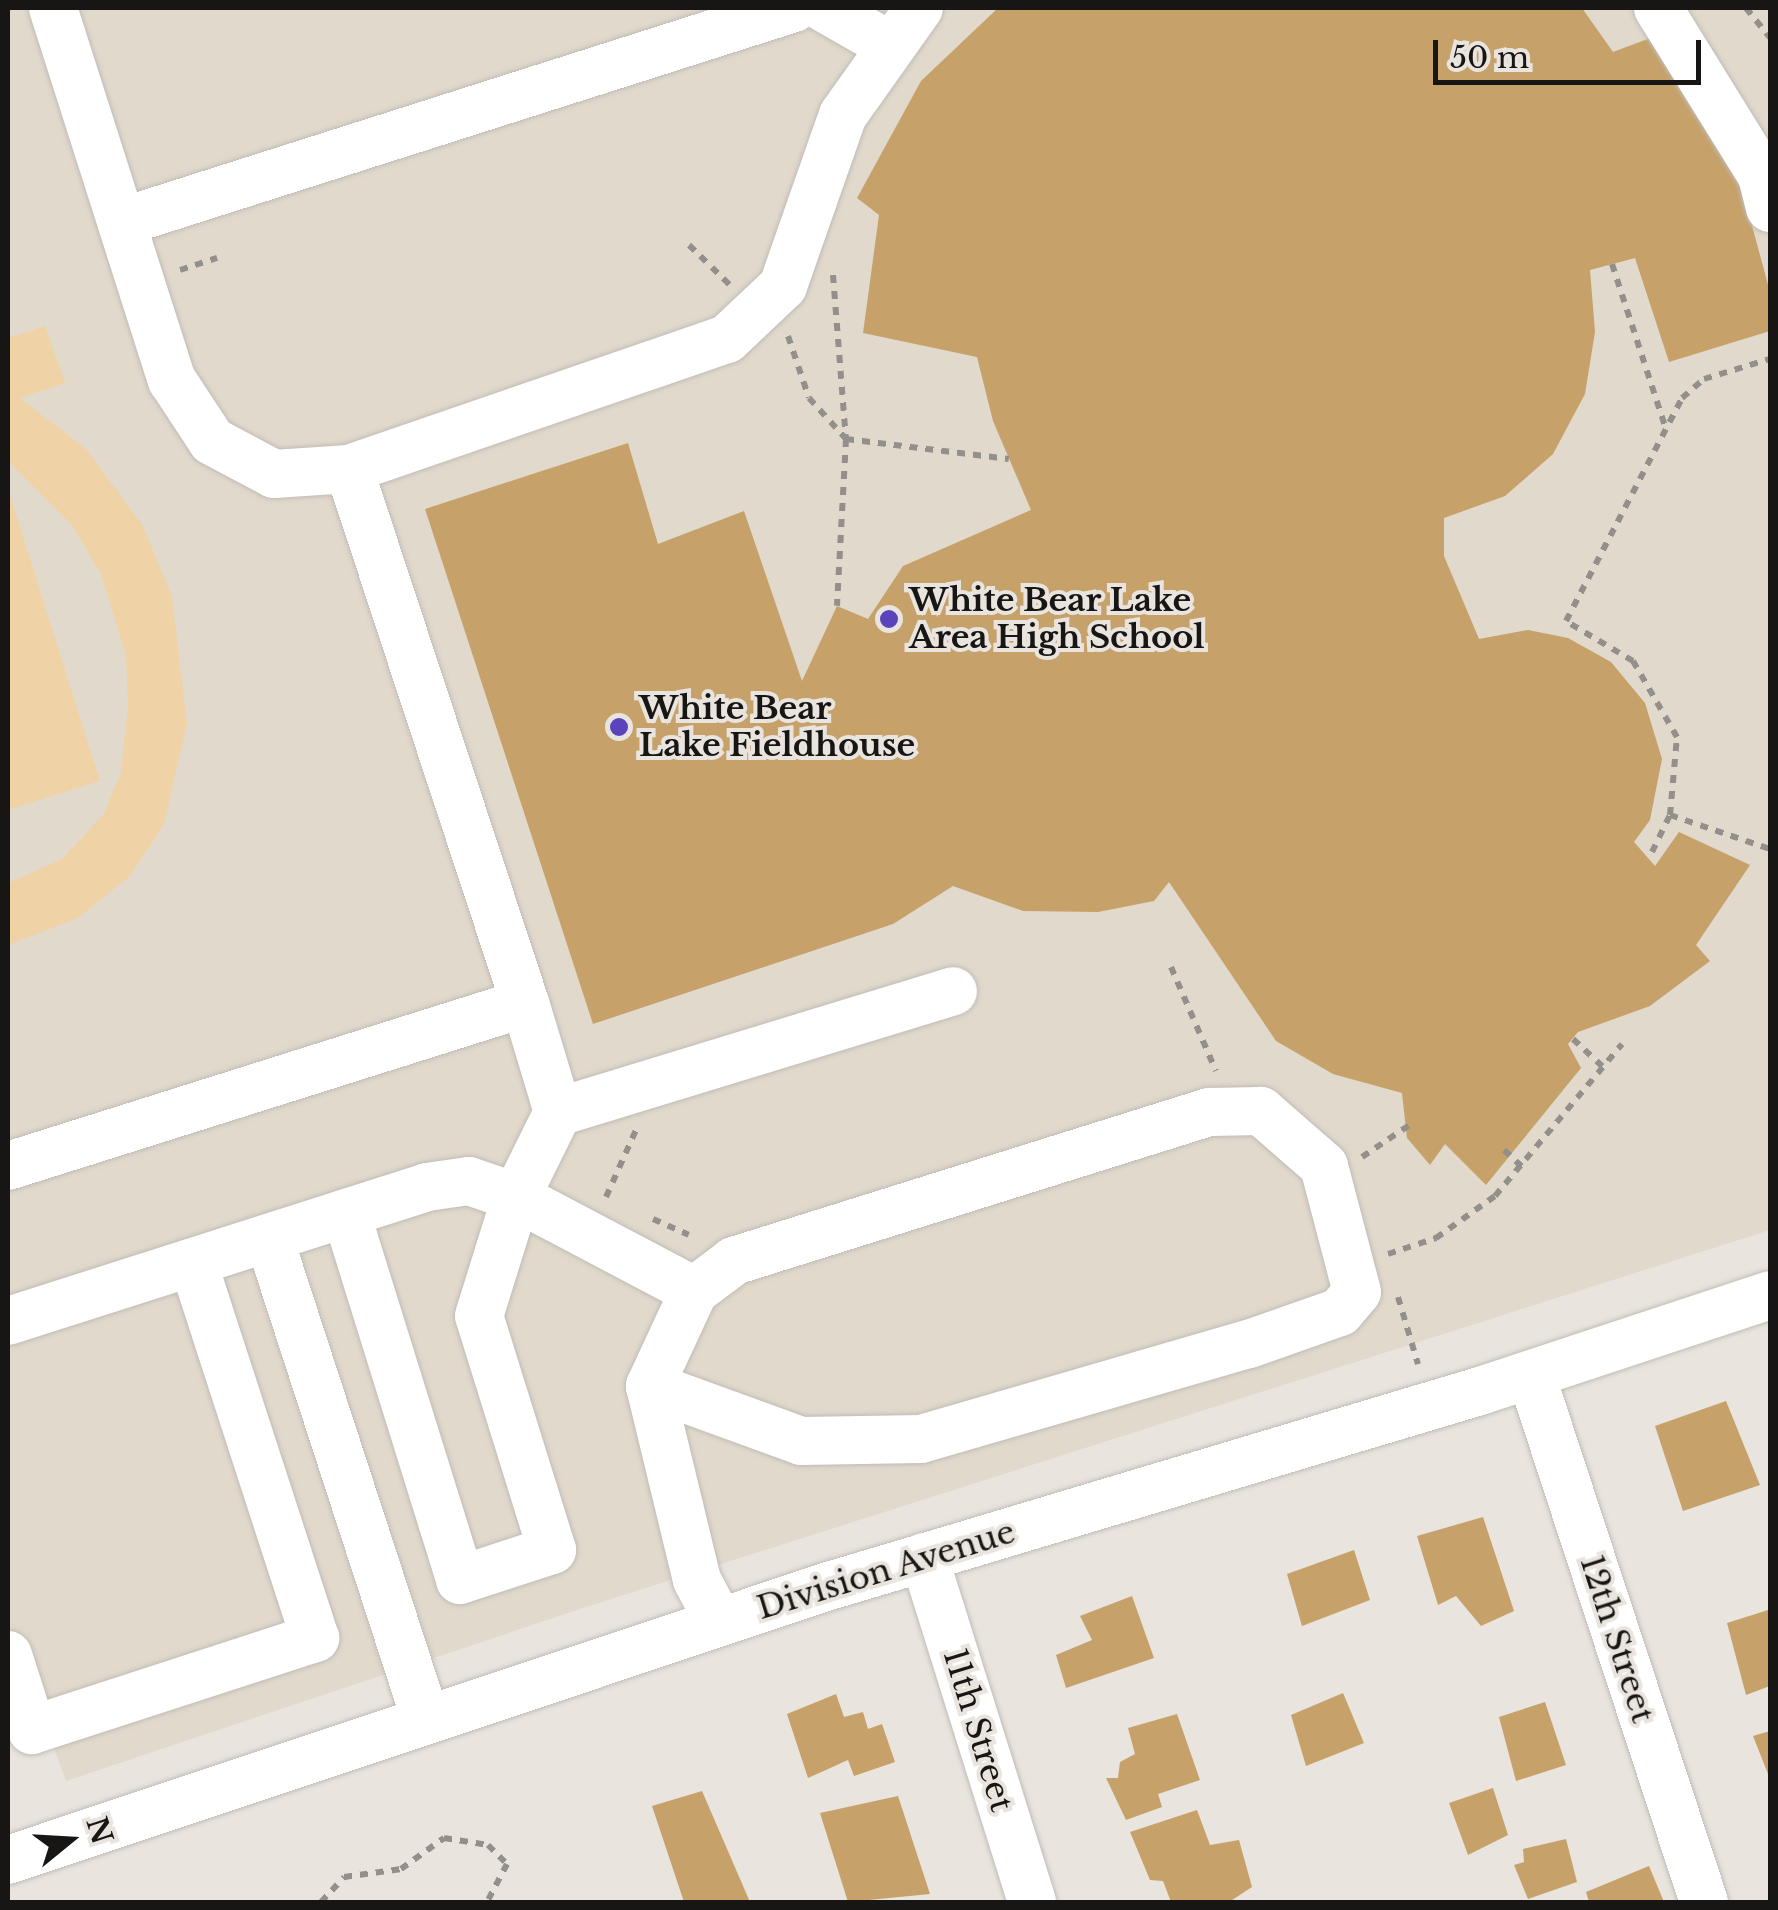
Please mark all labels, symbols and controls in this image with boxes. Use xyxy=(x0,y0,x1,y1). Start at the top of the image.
scale bar xyxy=(1438,20,1706,82)
text: 50 m xyxy=(1450,39,1529,76)
place label: White Bear Lake Area High School xyxy=(909,582,1205,657)
marker: White Bear Lake Area High School xyxy=(878,608,900,630)
place label: White Bear Lake Fieldhouse xyxy=(639,690,915,765)
marker: White Bear Lake Fieldhouse xyxy=(608,716,630,738)
street label: Division Avenue xyxy=(752,1512,1020,1628)
street label: 12th Street xyxy=(1572,1551,1662,1727)
street label: 11th Street xyxy=(935,1644,1021,1816)
north arrow xyxy=(20,1790,120,1890)
text: N xyxy=(78,1813,120,1848)

